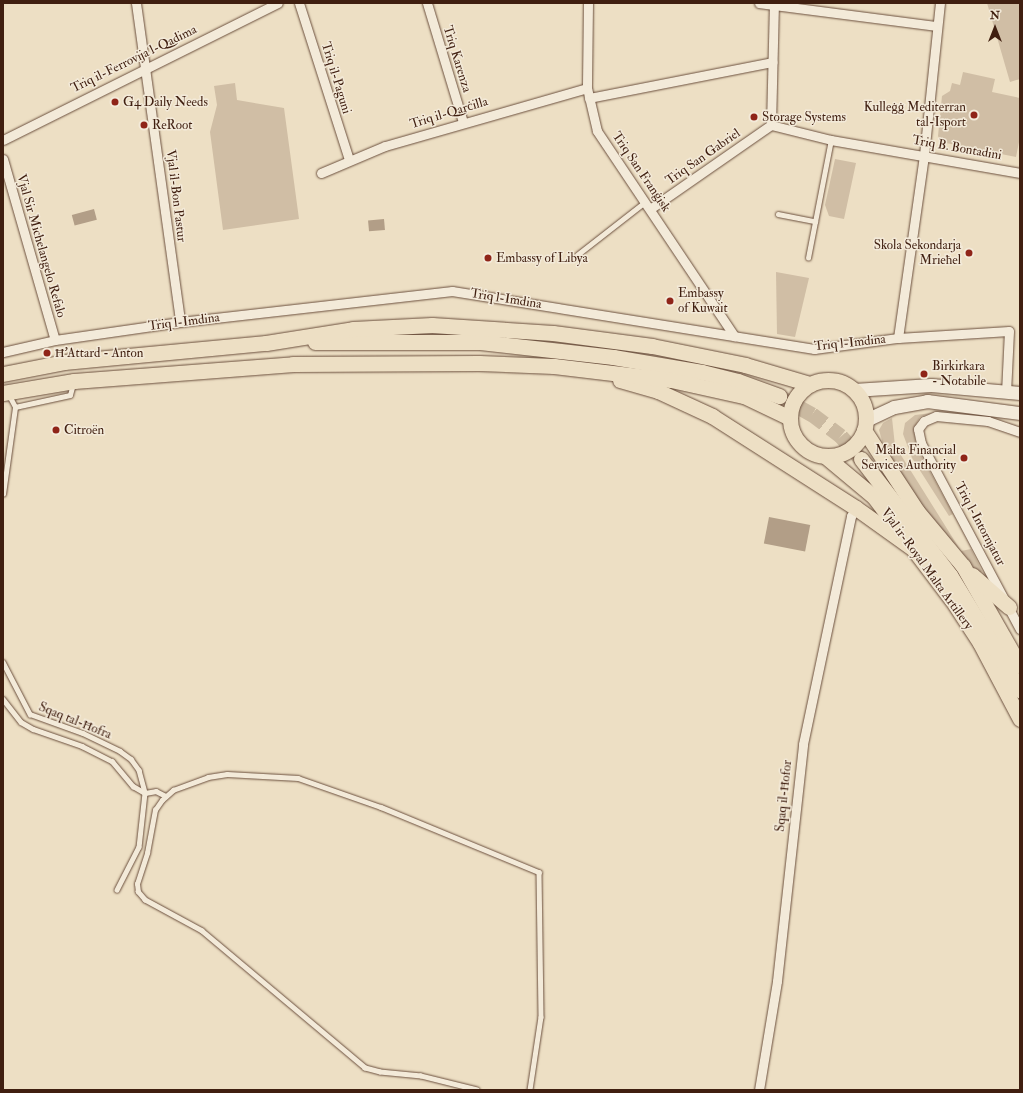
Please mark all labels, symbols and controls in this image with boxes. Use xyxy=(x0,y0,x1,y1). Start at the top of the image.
north arrow xyxy=(975,8,1015,48)
text: N xyxy=(990,9,1000,22)
street label: Triq il-Ferrovija l-Qadima xyxy=(69,22,199,96)
street label: Triq Karenza xyxy=(439,24,475,94)
street label: Triq il-Paguni xyxy=(318,40,354,116)
place label: G4 Daily Needs xyxy=(123,94,208,110)
street label: Triq il-Qarċilla xyxy=(408,94,490,132)
marker: G4 Daily Needs xyxy=(110,97,120,107)
place label: Kulleġġ Mediterran tal-Isport xyxy=(864,100,966,131)
place label: Storage Systems xyxy=(762,109,846,125)
marker: Kulleġġ Mediterran tal-Isport xyxy=(969,110,979,120)
marker: Storage Systems xyxy=(749,112,759,122)
place label: ReRoot xyxy=(152,117,192,133)
marker: ReRoot xyxy=(139,120,149,130)
street label: Triq San Gabriel xyxy=(663,125,743,189)
street label: Triq San Franġisk xyxy=(608,129,674,215)
street label: Triq B. Bontadini xyxy=(911,132,1003,164)
street label: Vjal il-Bon Pastur xyxy=(163,149,189,243)
street label: Vjal Sir Michelangelo Refalo xyxy=(13,172,69,320)
place label: Skola Sekondarja Mrieħel xyxy=(874,238,961,269)
marker: Skola Sekondarja Mrieħel xyxy=(964,248,974,258)
place label: Embassy of Libya xyxy=(496,250,588,266)
marker: Embassy of Libya xyxy=(483,253,493,263)
street label: Triq l-Imdina xyxy=(469,286,543,312)
place label: Embassy of Kuwait xyxy=(678,286,728,317)
marker: Embassy of Kuwait xyxy=(665,296,675,306)
street label: Triq l-Imdina xyxy=(147,310,221,334)
street label: Triq l-Imdina xyxy=(813,331,887,355)
place label: Ħ'Attard - Anton xyxy=(55,345,143,361)
marker: Ħ'Attard - Anton xyxy=(42,348,52,358)
place label: Birkirkara - Notabile xyxy=(932,359,986,390)
marker: Birkirkara - Notabile xyxy=(919,369,929,379)
place label: Citroën xyxy=(64,422,104,438)
marker: Citroën xyxy=(51,425,61,435)
place label: Malta Financial Services Authority xyxy=(861,443,956,474)
marker: Malta Financial Services Authority xyxy=(959,453,969,463)
street label: Triq l-Intornjatur xyxy=(951,479,1009,569)
street label: Vjal ir-Royal Malta Artillery xyxy=(878,505,976,633)
street label: Sqaq tal-Ħofra xyxy=(36,699,114,743)
street label: Sqaq il-Ħofor xyxy=(772,759,796,833)

